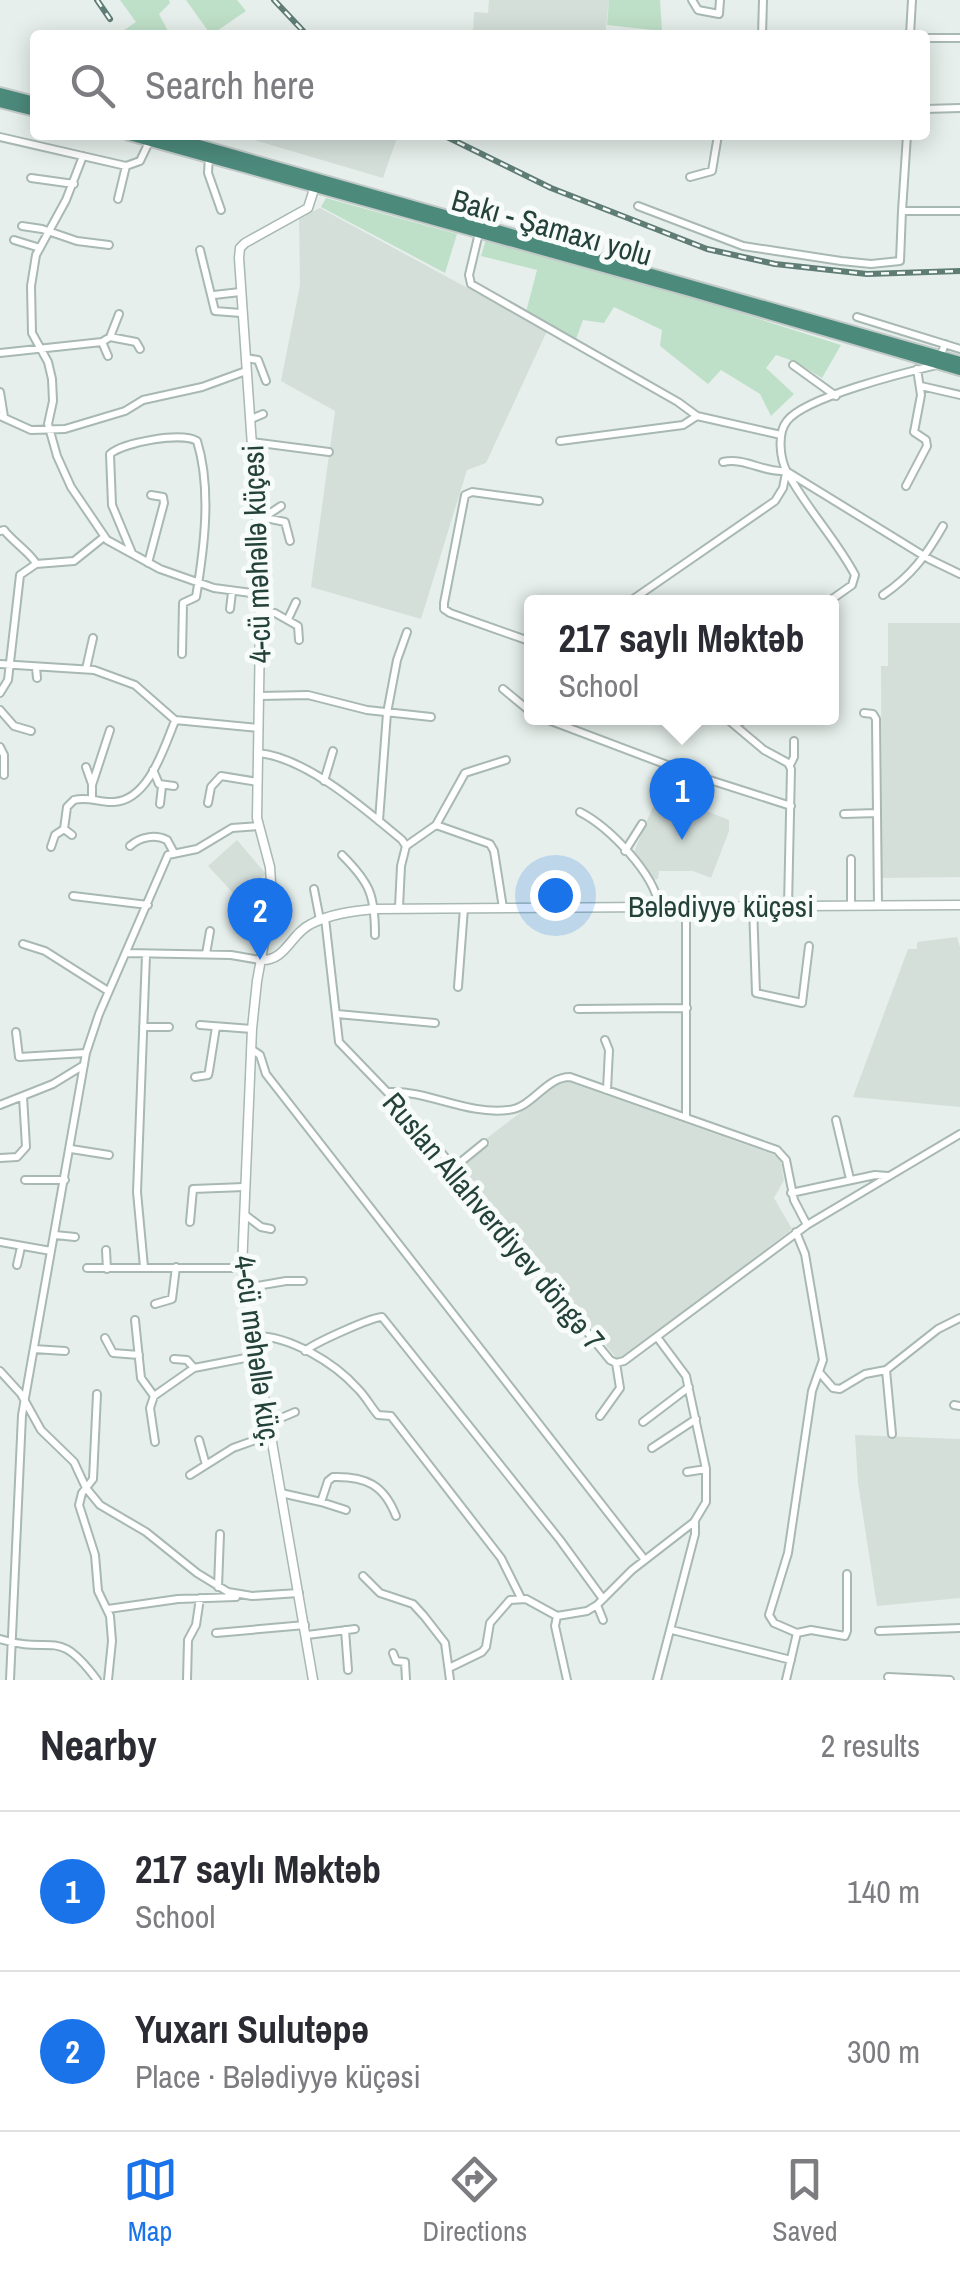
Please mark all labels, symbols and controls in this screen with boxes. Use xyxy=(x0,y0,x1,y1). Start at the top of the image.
search box xyxy=(30,30,930,140)
icon: search xyxy=(65,58,120,113)
text: Search here xyxy=(145,60,315,111)
street label: Bakı - Şamaxı yolu xyxy=(447,179,657,275)
street label: 4-cü məhəllə küçesi xyxy=(232,444,280,664)
popup xyxy=(524,595,839,725)
text: 217 saylı Məktəb xyxy=(559,613,804,664)
text: School xyxy=(559,664,639,707)
pin: 1 xyxy=(650,758,714,840)
your location xyxy=(530,870,581,921)
pin: 2 xyxy=(228,878,292,960)
street label: Bələdiyyə küçəsi xyxy=(628,886,814,926)
street label: Ruslan Allahverdiyev döngə 7 xyxy=(374,1083,614,1359)
street label: 4-cü məhəllə küç. xyxy=(225,1253,291,1449)
text: Nearby xyxy=(40,1717,157,1773)
text: 2 results xyxy=(821,1724,920,1767)
text: 217 saylı Məktəb xyxy=(135,1844,381,1895)
text: 1 xyxy=(65,1870,80,1913)
text: 140 m xyxy=(847,1870,920,1913)
text: School xyxy=(135,1895,215,1938)
text: Yuxarı Sulutəpə xyxy=(135,2004,369,2055)
text: 2 xyxy=(65,2030,80,2073)
text: 300 m xyxy=(847,2030,920,2073)
text: Place · Bələdiyyə küçəsi xyxy=(135,2055,421,2098)
tab: Map xyxy=(123,2152,178,2250)
tab: Directions xyxy=(423,2152,527,2250)
tab: Saved xyxy=(772,2152,837,2250)

